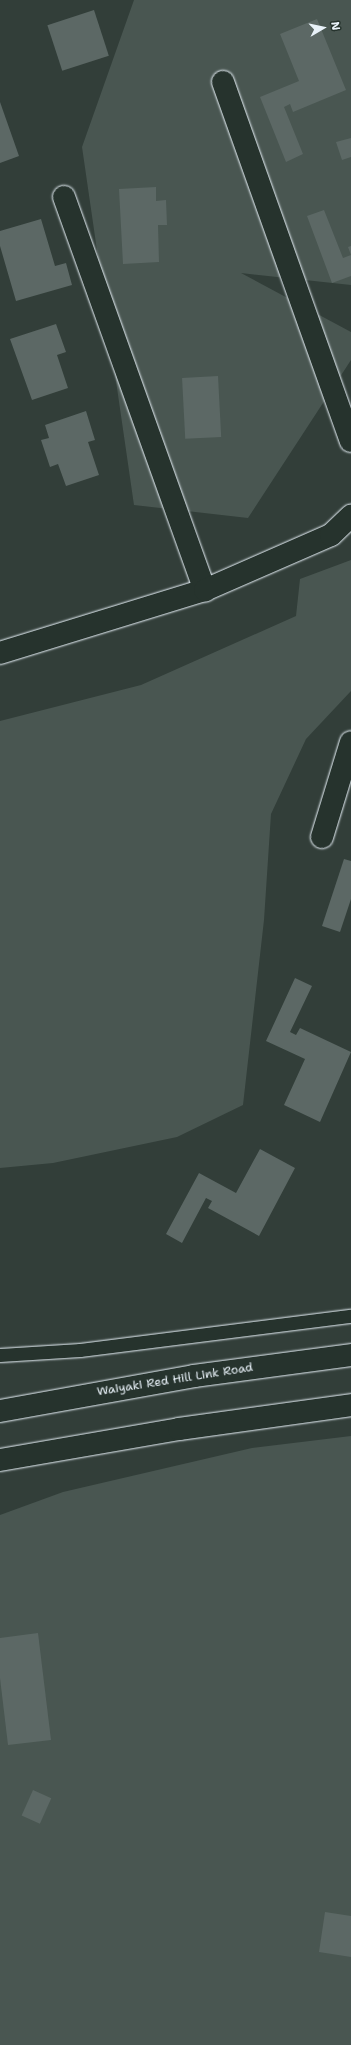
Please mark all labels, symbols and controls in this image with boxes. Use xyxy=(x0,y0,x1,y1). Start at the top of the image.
north arrow xyxy=(303,8,343,48)
text: N xyxy=(327,21,343,32)
street label: Waiyaki Red Hill Link Road xyxy=(96,1361,254,1399)

